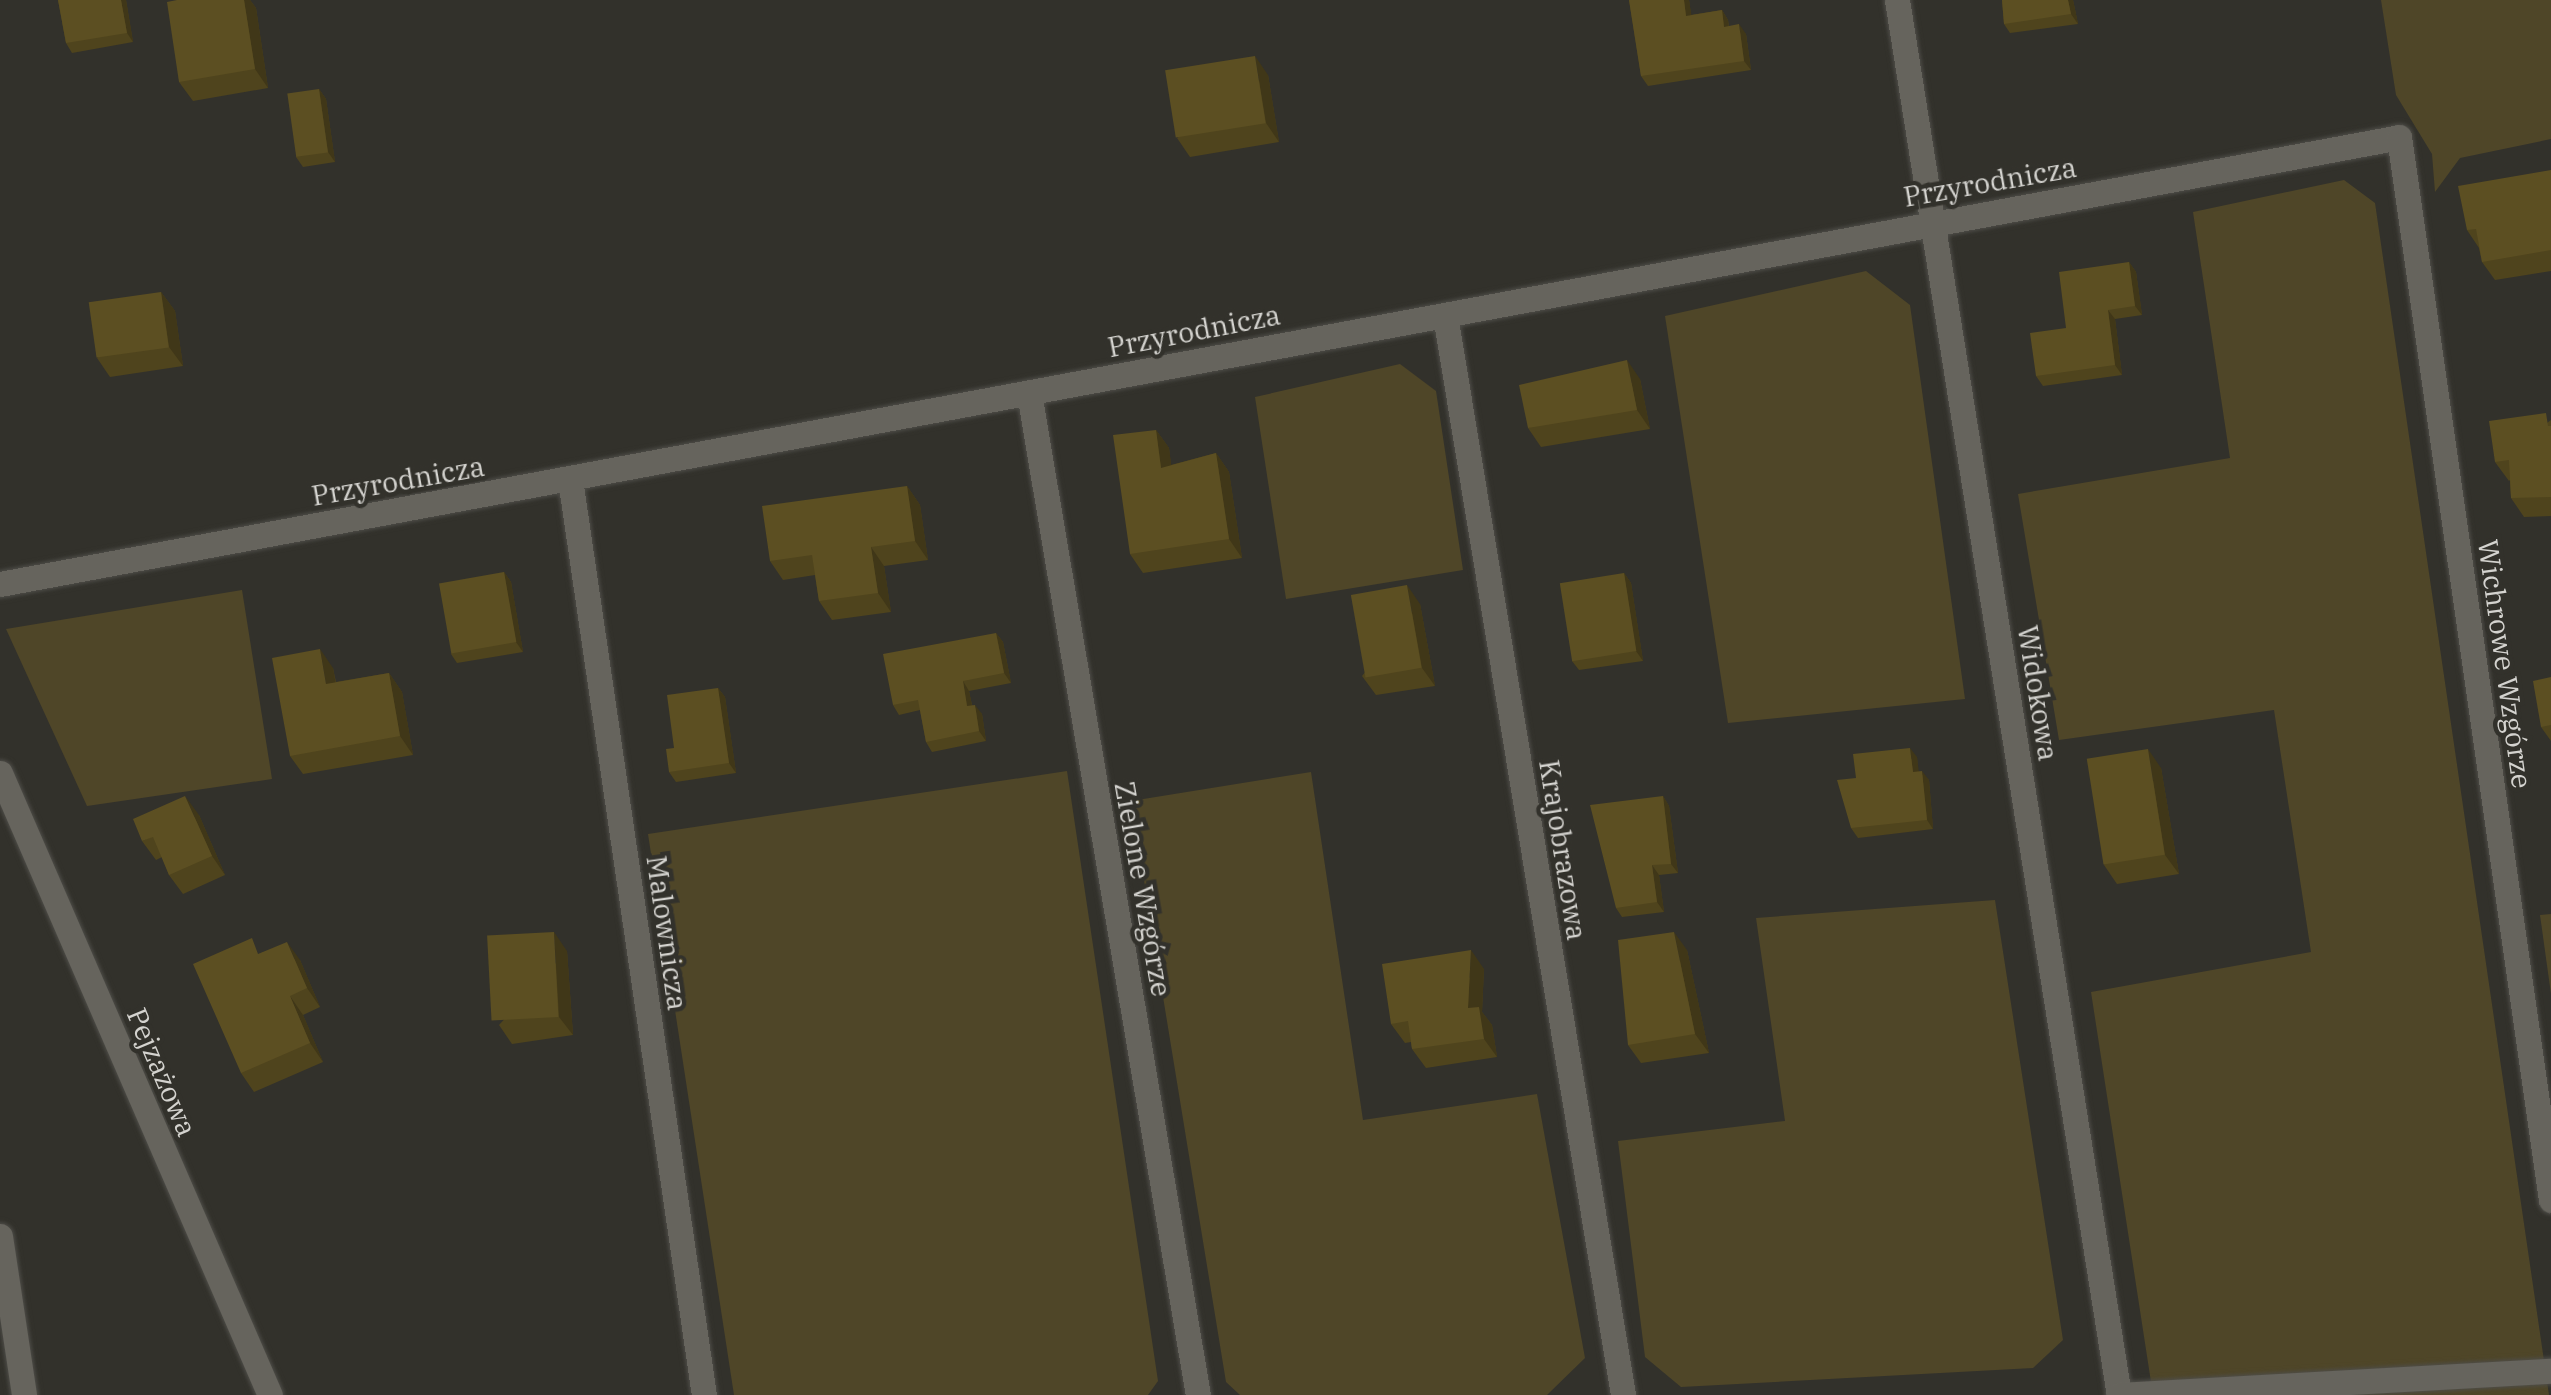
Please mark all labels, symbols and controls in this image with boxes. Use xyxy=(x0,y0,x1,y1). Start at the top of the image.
street label: Przyrodnicza xyxy=(1901,150,2079,214)
street label: Przyrodnicza xyxy=(1105,298,1283,364)
street label: Przyrodnicza xyxy=(309,449,487,513)
street label: Wichrowe Wzgórze xyxy=(2471,537,2539,791)
street label: Widokowa xyxy=(2011,623,2065,763)
street label: Krajobrazowa xyxy=(1532,757,1594,943)
street label: Zielone Wzgórze xyxy=(1108,779,1178,999)
street label: Malownicza xyxy=(639,853,695,1013)
street label: Pejzażowa xyxy=(120,1003,204,1141)

